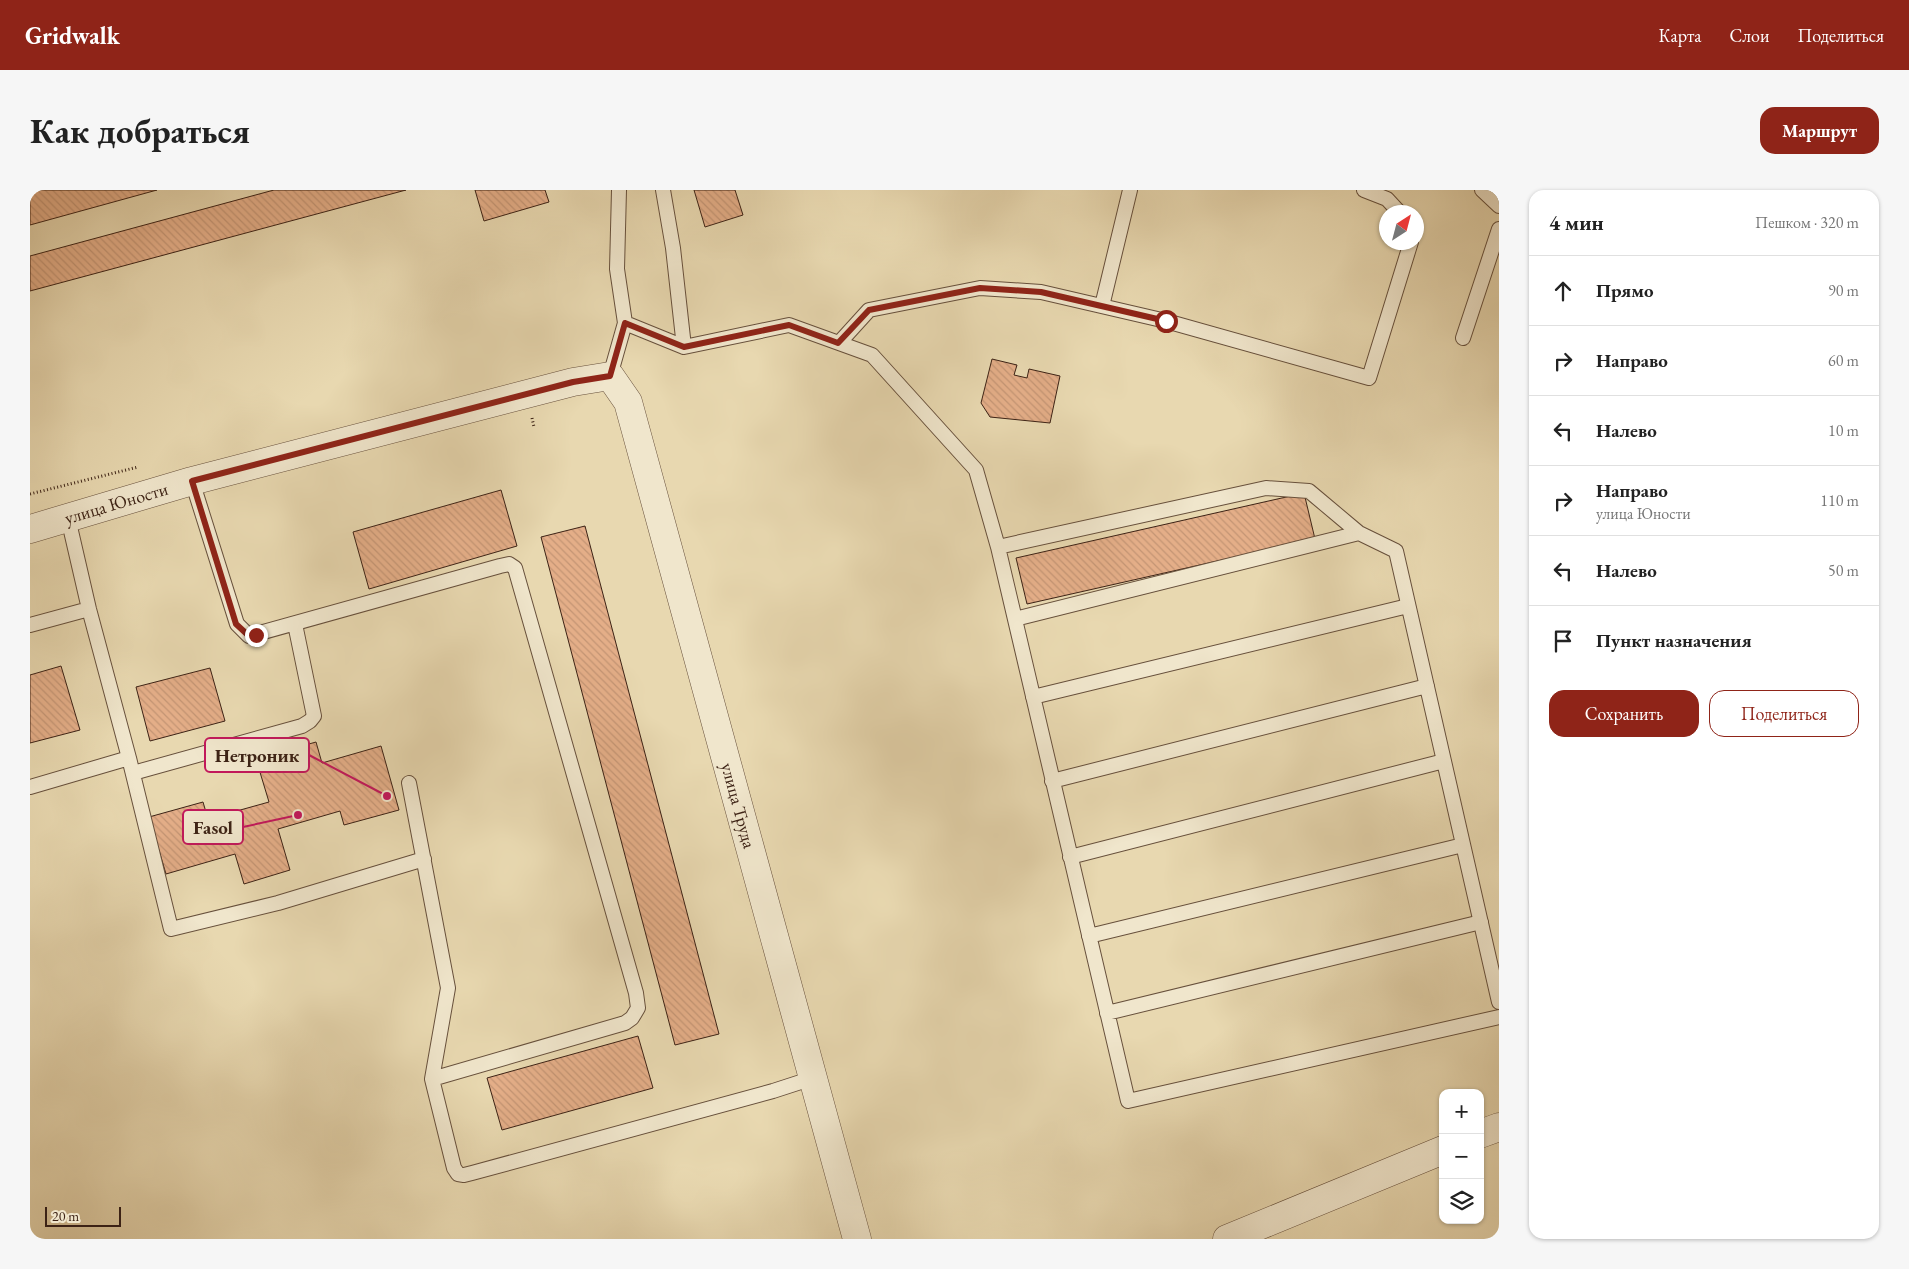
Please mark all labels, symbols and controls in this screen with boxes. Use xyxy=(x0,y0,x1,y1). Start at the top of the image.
text: Gridwalk xyxy=(25,20,120,51)
text: Карта xyxy=(1659,24,1702,47)
text: Слои xyxy=(1730,24,1769,47)
text: Поделиться xyxy=(1797,24,1884,47)
button: Маршрут xyxy=(1760,107,1879,154)
text: Как добраться xyxy=(30,108,250,153)
north arrow xyxy=(1379,205,1424,250)
text: 4 мин xyxy=(1549,209,1604,236)
text: Пешком · 320 m xyxy=(1755,212,1859,233)
icon: ahead xyxy=(1549,277,1577,305)
text: Прямо xyxy=(1596,278,1654,303)
text: 90 m xyxy=(1828,280,1859,301)
route start xyxy=(1155,310,1178,333)
icon: right xyxy=(1549,347,1577,375)
text: Направо xyxy=(1596,348,1668,373)
text: 60 m xyxy=(1828,350,1859,371)
icon: left xyxy=(1549,417,1577,445)
text: Налево xyxy=(1596,418,1657,443)
text: 10 m xyxy=(1828,420,1859,441)
street label: улица Юности xyxy=(62,477,171,529)
text: Направо xyxy=(1596,478,1668,503)
icon: right xyxy=(1549,487,1577,515)
text: 110 m xyxy=(1820,490,1859,511)
text: улица Юности xyxy=(1596,503,1691,524)
icon: left xyxy=(1549,557,1577,585)
text: Налево xyxy=(1596,558,1657,583)
text: 50 m xyxy=(1828,560,1859,581)
route end xyxy=(245,624,268,647)
icon: arrive xyxy=(1549,627,1577,655)
text: Пункт назначения xyxy=(1596,628,1752,653)
button: Сохранить xyxy=(1549,690,1699,737)
button: Поделиться xyxy=(1709,690,1859,737)
callout: Нетроник xyxy=(205,738,309,772)
text: Нетроник xyxy=(215,743,300,768)
street label: улица Труда xyxy=(716,760,762,851)
callout: Fasol xyxy=(183,810,243,844)
text: Fasol xyxy=(193,815,233,840)
map controls xyxy=(1439,1089,1484,1224)
button: + xyxy=(1439,1089,1484,1134)
button: − xyxy=(1439,1134,1484,1179)
button: layers xyxy=(1439,1179,1484,1224)
scale bar xyxy=(45,1204,121,1227)
text: 20 m xyxy=(52,1207,79,1225)

